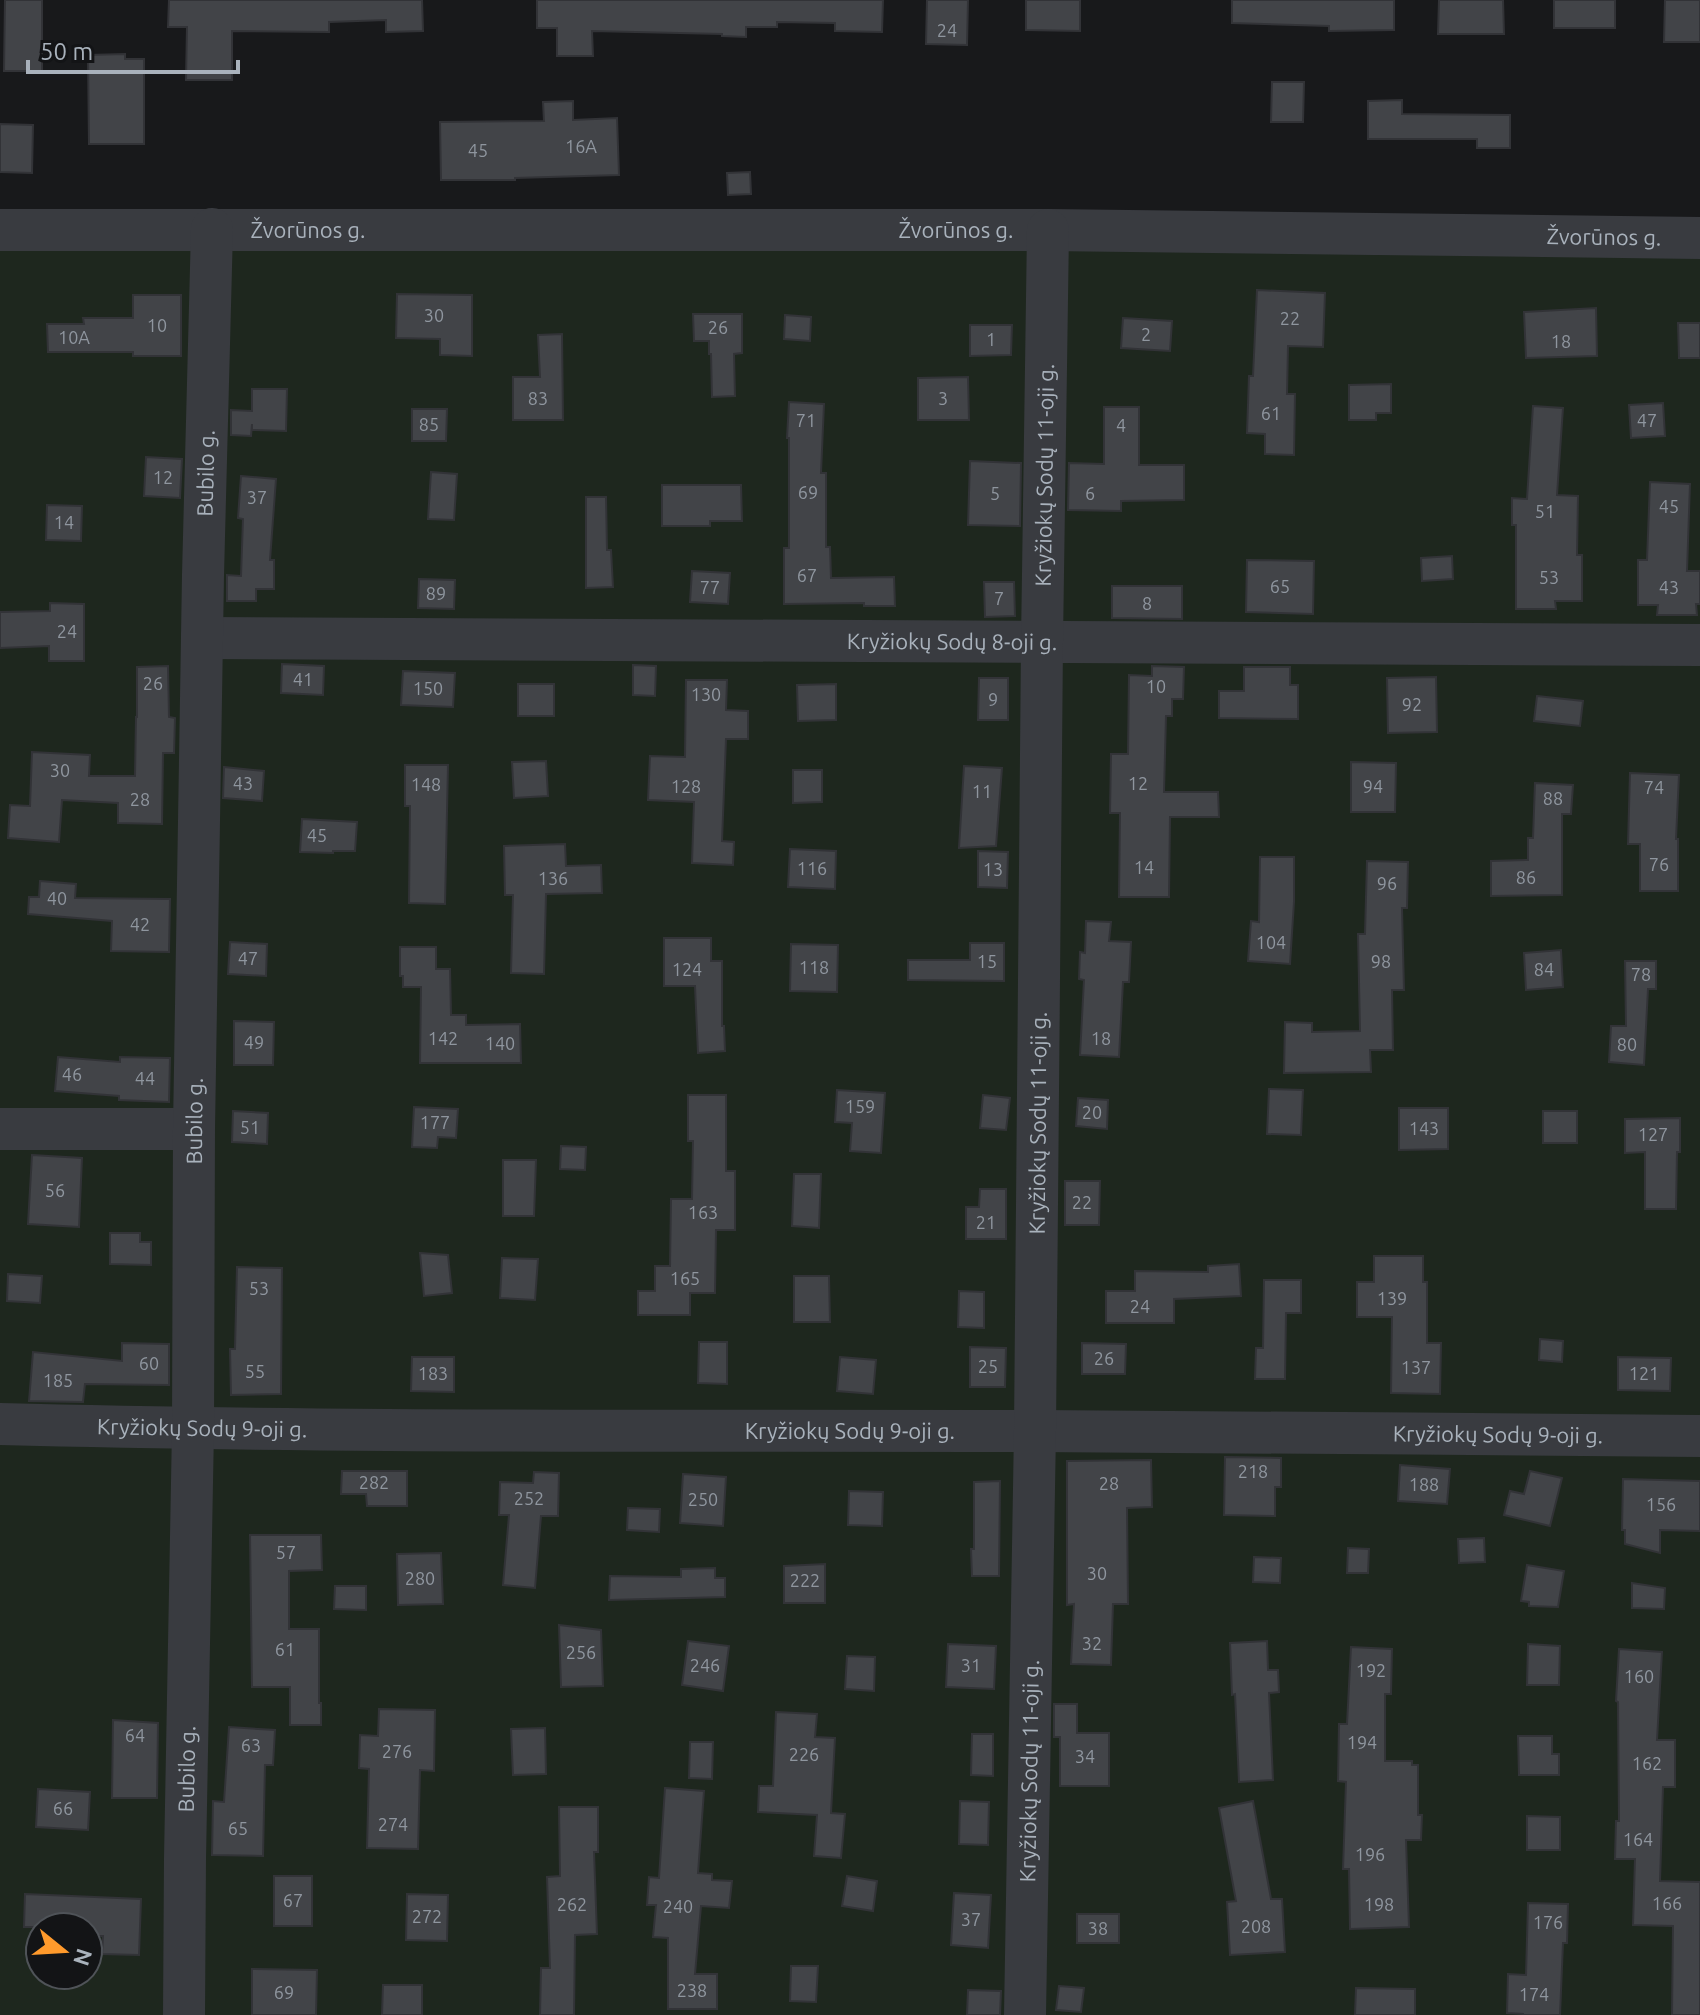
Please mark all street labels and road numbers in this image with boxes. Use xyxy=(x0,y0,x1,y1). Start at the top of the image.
street label: Žvorūnos g. xyxy=(251,216,365,242)
street label: Žvorūnos g. xyxy=(899,216,1013,242)
street label: Žvorūnos g. xyxy=(1546,222,1662,250)
street label: Kryžiokų Sodų 11-oji g. xyxy=(1030,364,1058,587)
street label: Bubilo g. xyxy=(192,430,219,517)
street label: Kryžiokų Sodų 8-oji g. xyxy=(847,628,1057,654)
street label: Kryžiokų Sodų 11-oji g. xyxy=(1024,1012,1051,1235)
street label: Bubilo g. xyxy=(181,1078,207,1164)
street label: Kryžiokų Sodų 9-oji g. xyxy=(97,1413,307,1441)
street label: Kryžiokų Sodų 9-oji g. xyxy=(745,1418,955,1443)
street label: Kryžiokų Sodų 9-oji g. xyxy=(1393,1420,1603,1447)
street label: Kryžiokų Sodų 11-oji g. xyxy=(1014,1659,1043,1883)
street label: Bubilo g. xyxy=(173,1726,199,1813)

